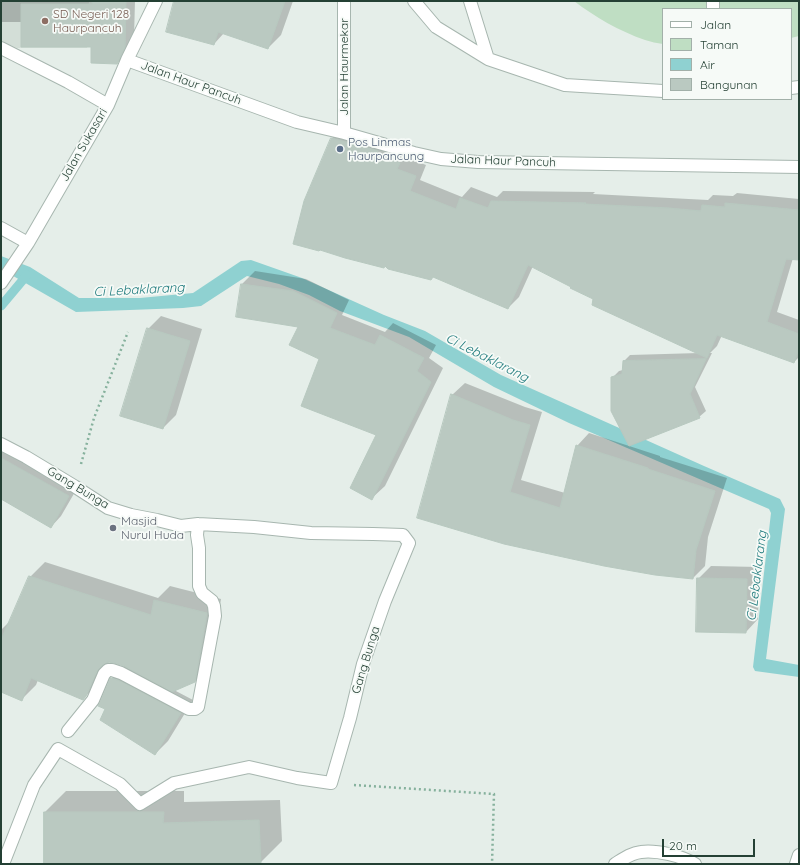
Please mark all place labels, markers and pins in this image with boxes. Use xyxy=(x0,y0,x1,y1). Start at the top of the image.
place label: SD Negeri 128 Haurpancuh xyxy=(53,7,129,35)
marker: SD Negeri 128 Haurpancuh xyxy=(40,16,50,26)
place label: Pos Linmas Haurpancung xyxy=(348,135,424,163)
marker: Pos Linmas Haurpancung xyxy=(335,144,345,154)
place label: Masjid Nurul Huda xyxy=(121,514,184,542)
marker: Masjid Nurul Huda xyxy=(108,523,118,533)

